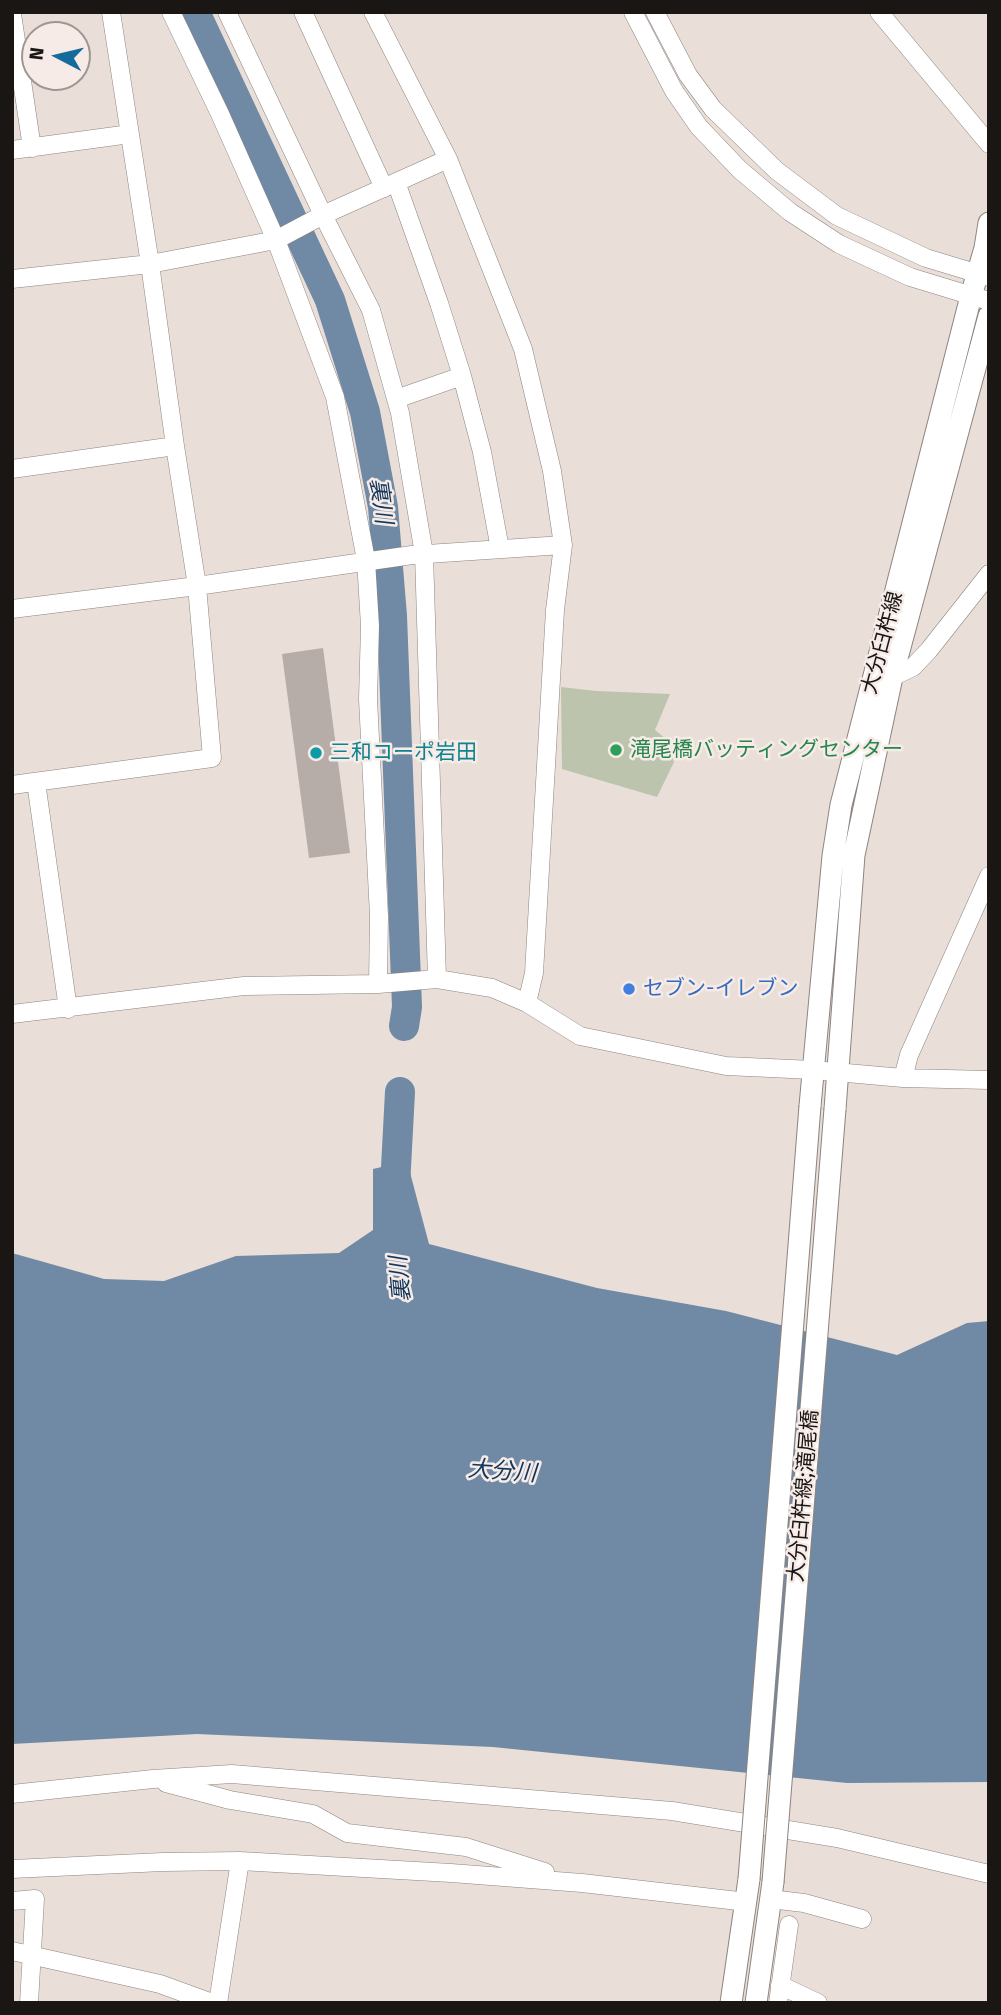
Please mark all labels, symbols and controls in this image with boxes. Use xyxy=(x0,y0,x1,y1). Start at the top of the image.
north arrow xyxy=(21,21,91,91)
text: N xyxy=(24,46,49,61)
water label: 裏川 xyxy=(363,476,397,526)
street label: 大分臼杵線 xyxy=(857,589,909,697)
place label: 滝尾橋バッティングセンター xyxy=(630,737,903,763)
place label: 三和コーポ岩田 xyxy=(330,740,477,766)
marker: 滝尾橋バッティングセンター xyxy=(608,742,624,758)
marker: 三和コーポ岩田 xyxy=(308,745,324,761)
place label: セブン-イレブン xyxy=(643,976,798,1002)
marker: セブン-イレブン xyxy=(621,981,637,997)
water label: 裏川 xyxy=(385,1255,417,1303)
street label: 大分臼杵線;滝尾橋 xyxy=(784,1409,824,1583)
water label: 大分川 xyxy=(467,1456,537,1488)

